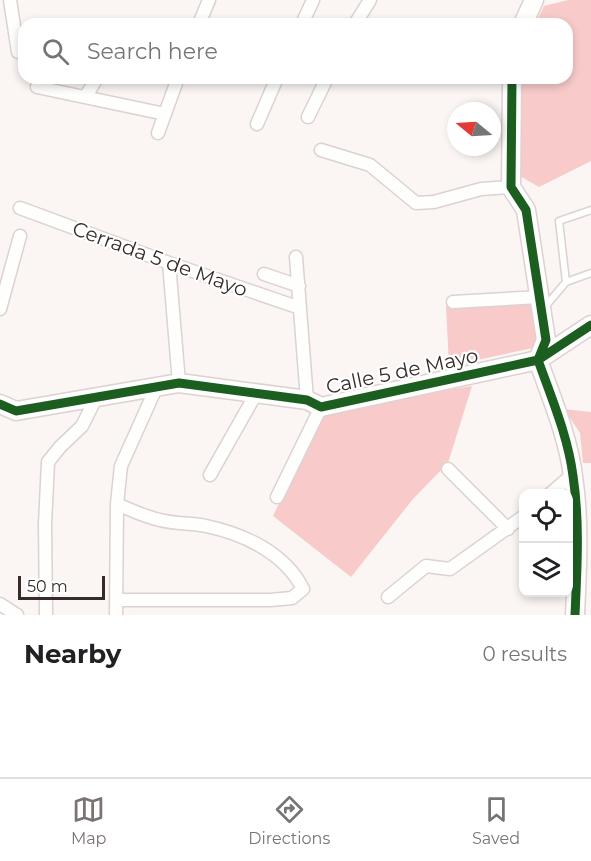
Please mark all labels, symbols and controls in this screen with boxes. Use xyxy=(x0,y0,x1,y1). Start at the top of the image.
search box xyxy=(18,18,573,84)
icon: search xyxy=(39,35,72,68)
text: Search here xyxy=(87,38,218,65)
north arrow xyxy=(447,102,501,156)
street label: Cerrada 5 de Mayo xyxy=(69,216,251,302)
street label: Calle 5 de Mayo xyxy=(324,343,480,399)
map controls xyxy=(519,489,573,597)
button: locate xyxy=(519,489,573,543)
button: layers xyxy=(519,543,573,597)
scale bar xyxy=(18,573,105,600)
text: 50 m xyxy=(27,577,68,596)
text: Nearby xyxy=(24,638,121,670)
text: 0 results xyxy=(482,642,567,666)
tab: Map xyxy=(71,793,106,848)
tab: Directions xyxy=(248,793,330,848)
tab: Saved xyxy=(472,793,520,848)

